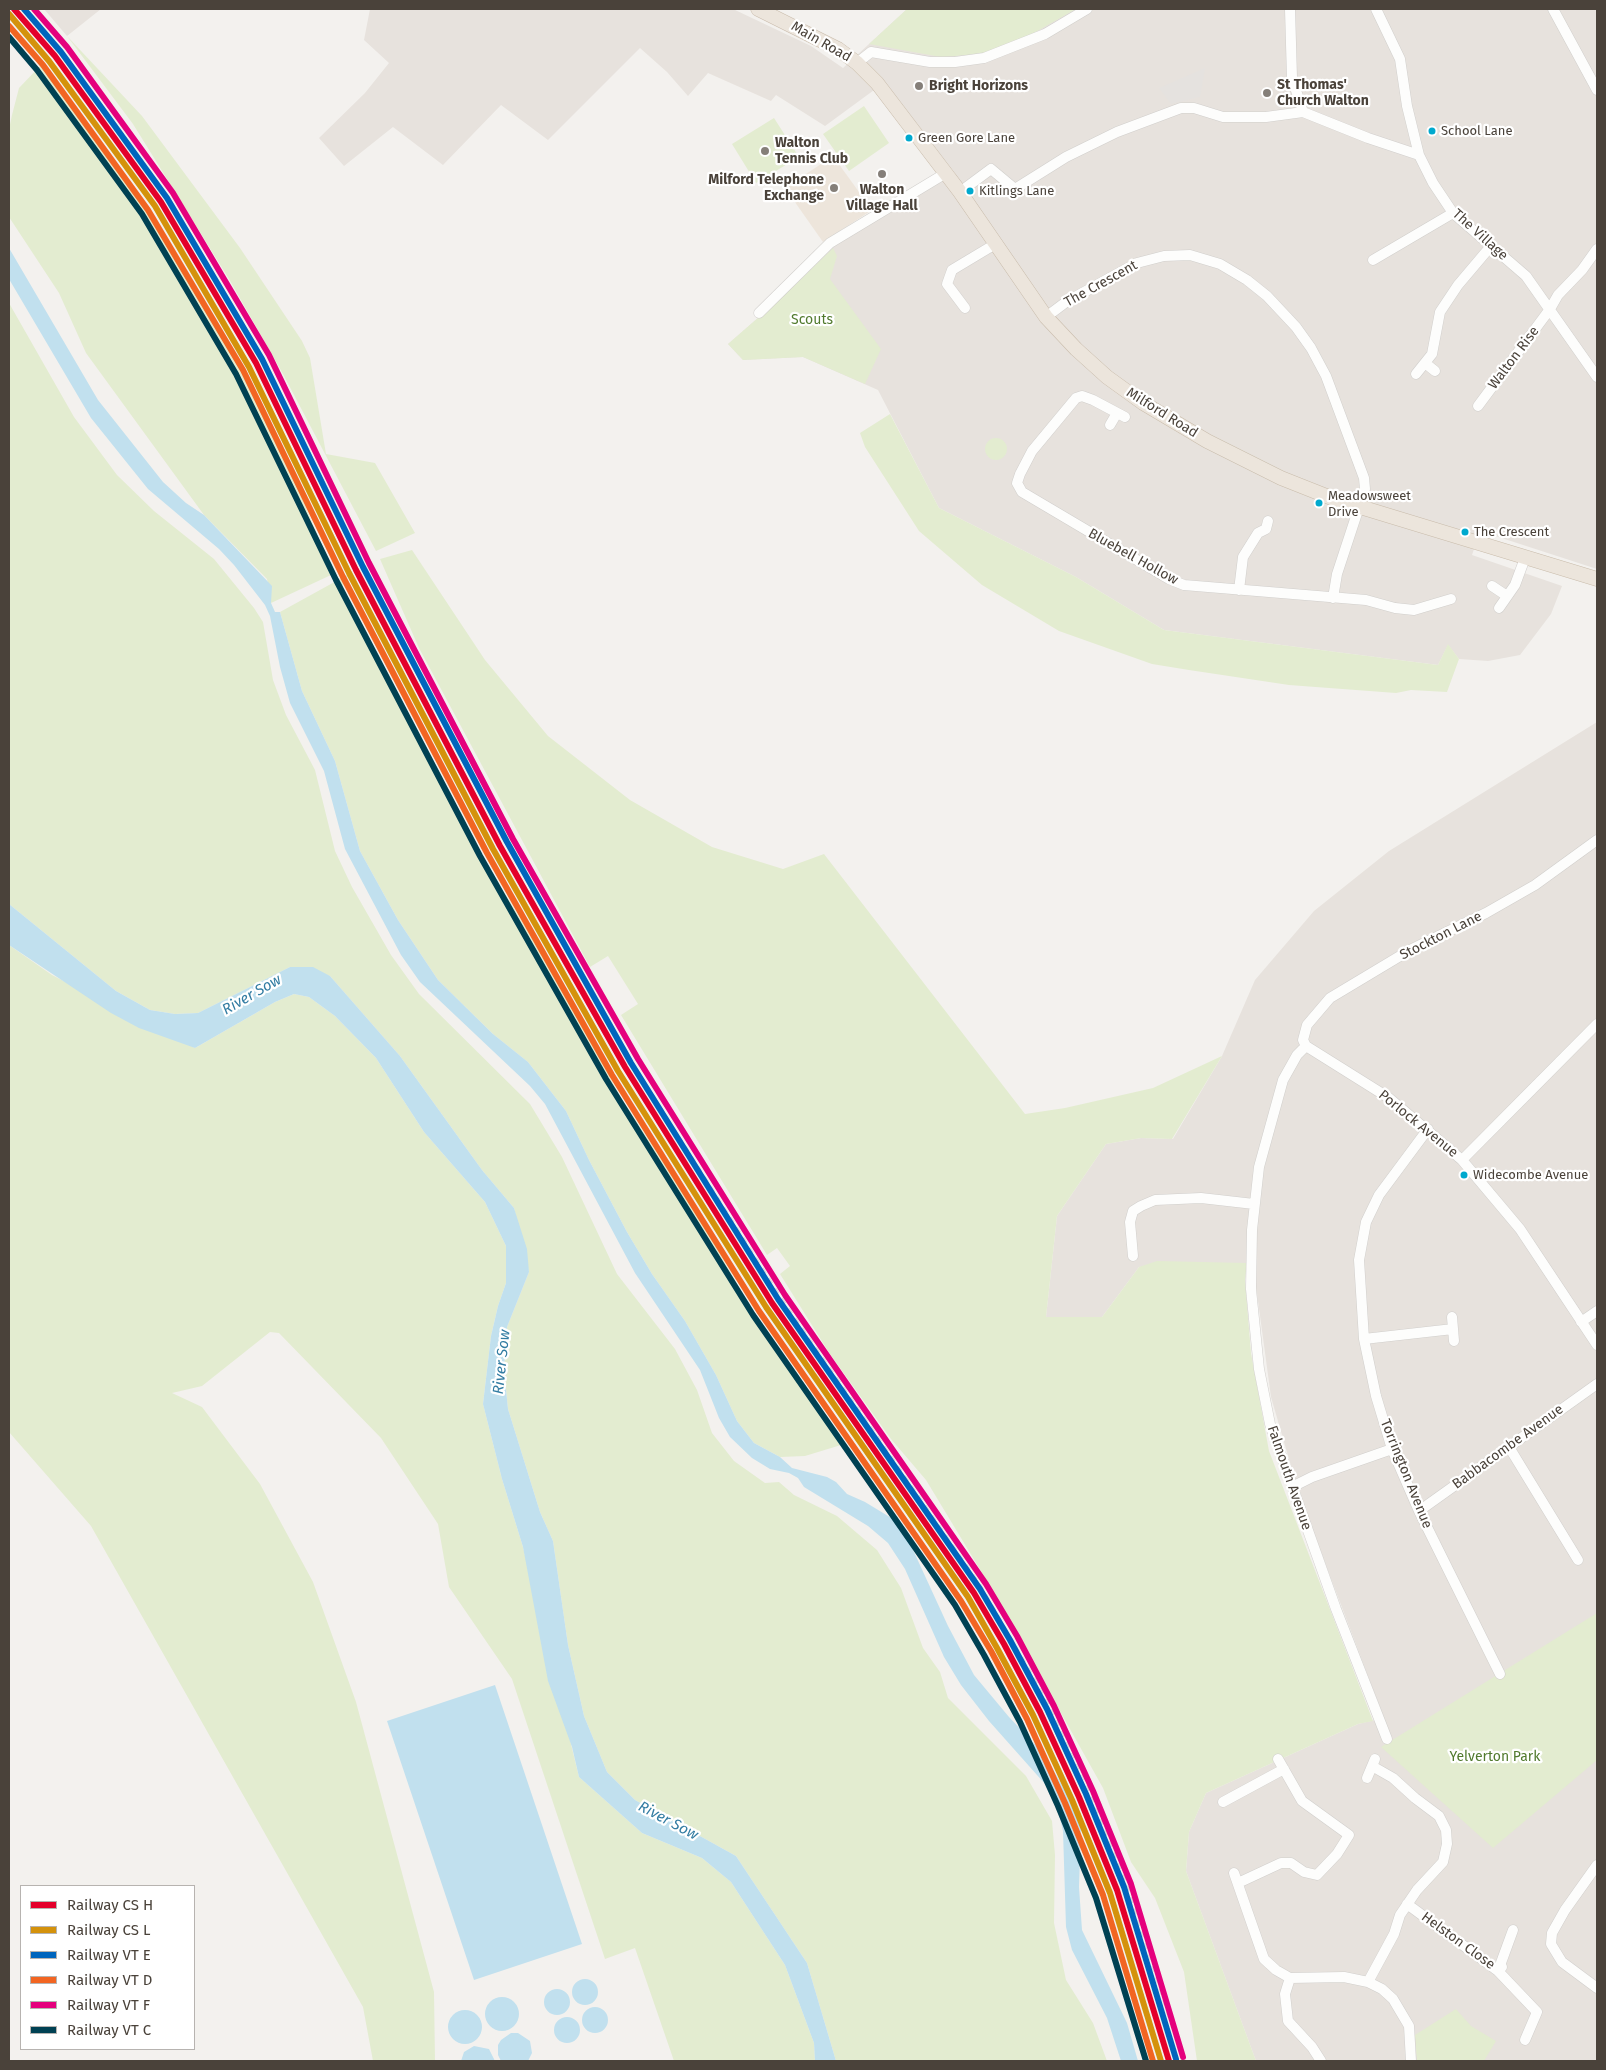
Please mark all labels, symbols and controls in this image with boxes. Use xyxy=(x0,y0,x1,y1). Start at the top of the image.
street label: Main Road xyxy=(788,18,854,66)
place label: St Thomas' Church Walton xyxy=(1277,77,1369,110)
place label: Bright Horizons xyxy=(929,78,1028,94)
marker: Bright Horizons xyxy=(913,80,925,92)
marker: St Thomas' Church Walton xyxy=(1261,87,1273,99)
place label: School Lane xyxy=(1441,123,1512,139)
marker: School Lane xyxy=(1427,126,1437,136)
place label: Green Gore Lane xyxy=(918,130,1015,146)
marker: Green Gore Lane xyxy=(904,133,914,143)
place label: Walton Tennis Club xyxy=(775,135,848,168)
marker: Walton Tennis Club xyxy=(759,145,771,157)
marker: Walton Village Hall xyxy=(876,168,888,180)
place label: Milford Telephone Exchange xyxy=(708,172,824,204)
marker: Milford Telephone Exchange xyxy=(828,182,840,194)
place label: Walton Village Hall xyxy=(846,182,918,214)
place label: Kitlings Lane xyxy=(979,183,1054,199)
marker: Kitlings Lane xyxy=(965,186,975,196)
street label: The Village xyxy=(1449,206,1511,264)
street label: The Crescent xyxy=(1062,257,1140,311)
park label: Scouts xyxy=(791,312,833,328)
street label: Walton Rise xyxy=(1485,323,1543,393)
street label: Milford Road xyxy=(1123,384,1201,442)
place label: Meadowsweet Drive xyxy=(1328,488,1411,519)
marker: Meadowsweet Drive xyxy=(1314,498,1324,508)
place label: The Crescent xyxy=(1474,524,1549,540)
street label: Bluebell Hollow xyxy=(1085,525,1181,589)
marker: The Crescent xyxy=(1460,527,1470,537)
street label: Stockton Lane xyxy=(1397,908,1485,964)
water label: River Sow xyxy=(219,971,285,1019)
street label: Porlock Avenue xyxy=(1375,1087,1461,1161)
place label: Widecombe Avenue xyxy=(1473,1167,1588,1183)
marker: Widecombe Avenue xyxy=(1459,1170,1469,1180)
water label: River Sow xyxy=(490,1329,514,1395)
street label: Babbacombe Avenue xyxy=(1449,1401,1567,1493)
street label: Torrington Avenue xyxy=(1376,1417,1436,1531)
street label: Falmouth Avenue xyxy=(1263,1424,1315,1532)
park label: Yelverton Park xyxy=(1450,1749,1540,1765)
water label: River Sow xyxy=(635,1798,701,1844)
legend xyxy=(20,1885,195,2050)
text: Railway CS H xyxy=(67,1896,153,1914)
street label: Helston Close xyxy=(1418,1909,1498,1973)
text: Railway CS L xyxy=(67,1921,150,1939)
text: Railway VT E xyxy=(67,1946,151,1964)
text: Railway VT D xyxy=(67,1971,152,1989)
text: Railway VT F xyxy=(67,1996,150,2014)
text: Railway VT C xyxy=(67,2021,151,2039)

